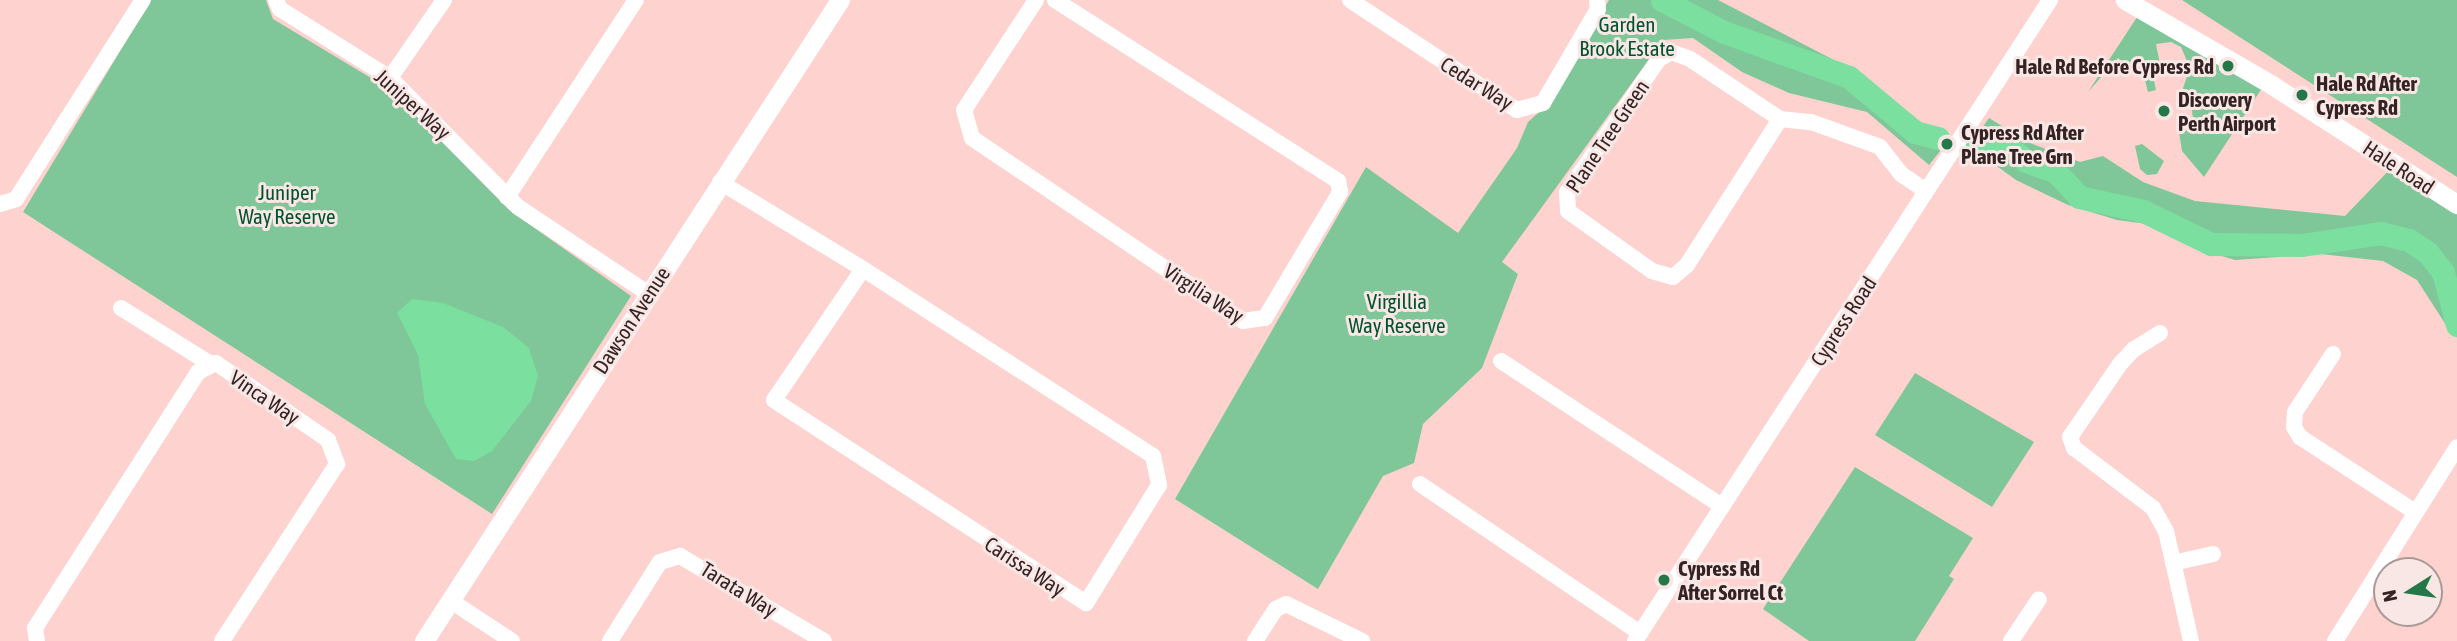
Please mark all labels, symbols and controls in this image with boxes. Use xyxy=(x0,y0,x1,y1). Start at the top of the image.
park label: Garden Brook Estate xyxy=(1579,11,1675,61)
street label: Cedar Way xyxy=(1436,51,1518,115)
place label: Hale Rd Before Cypress Rd xyxy=(2015,53,2214,79)
marker: Hale Rd Before Cypress Rd xyxy=(2220,58,2236,74)
street label: Juniper Way xyxy=(370,63,456,145)
place label: Hale Rd After Cypress Rd xyxy=(2316,70,2417,120)
street label: Plane Tree Green xyxy=(1560,75,1654,197)
place label: Discovery Perth Airport xyxy=(2178,86,2276,136)
marker: Hale Rd After Cypress Rd xyxy=(2294,87,2310,103)
marker: Discovery Perth Airport xyxy=(2156,103,2172,119)
place label: Cypress Rd After Plane Tree Grn xyxy=(1961,119,2083,169)
street label: Hale Road xyxy=(2359,135,2439,199)
marker: Cypress Rd After Plane Tree Grn xyxy=(1939,136,1955,152)
park label: Juniper Way Reserve xyxy=(238,179,336,229)
street label: Virgilia Way xyxy=(1159,258,1249,328)
street label: Dawson Avenue xyxy=(587,262,675,378)
street label: Cypress Road xyxy=(1805,272,1881,370)
park label: Virgillia Way Reserve xyxy=(1348,288,1446,338)
street label: Vinca Way xyxy=(225,365,305,429)
street label: Carissa Way xyxy=(980,531,1070,601)
place label: Cypress Rd After Sorrel Ct xyxy=(1678,555,1783,605)
street label: Tarata Way xyxy=(696,556,782,622)
north arrow xyxy=(2373,557,2443,627)
marker: Cypress Rd After Sorrel Ct xyxy=(1656,572,1672,588)
text: N xyxy=(2377,588,2401,604)

